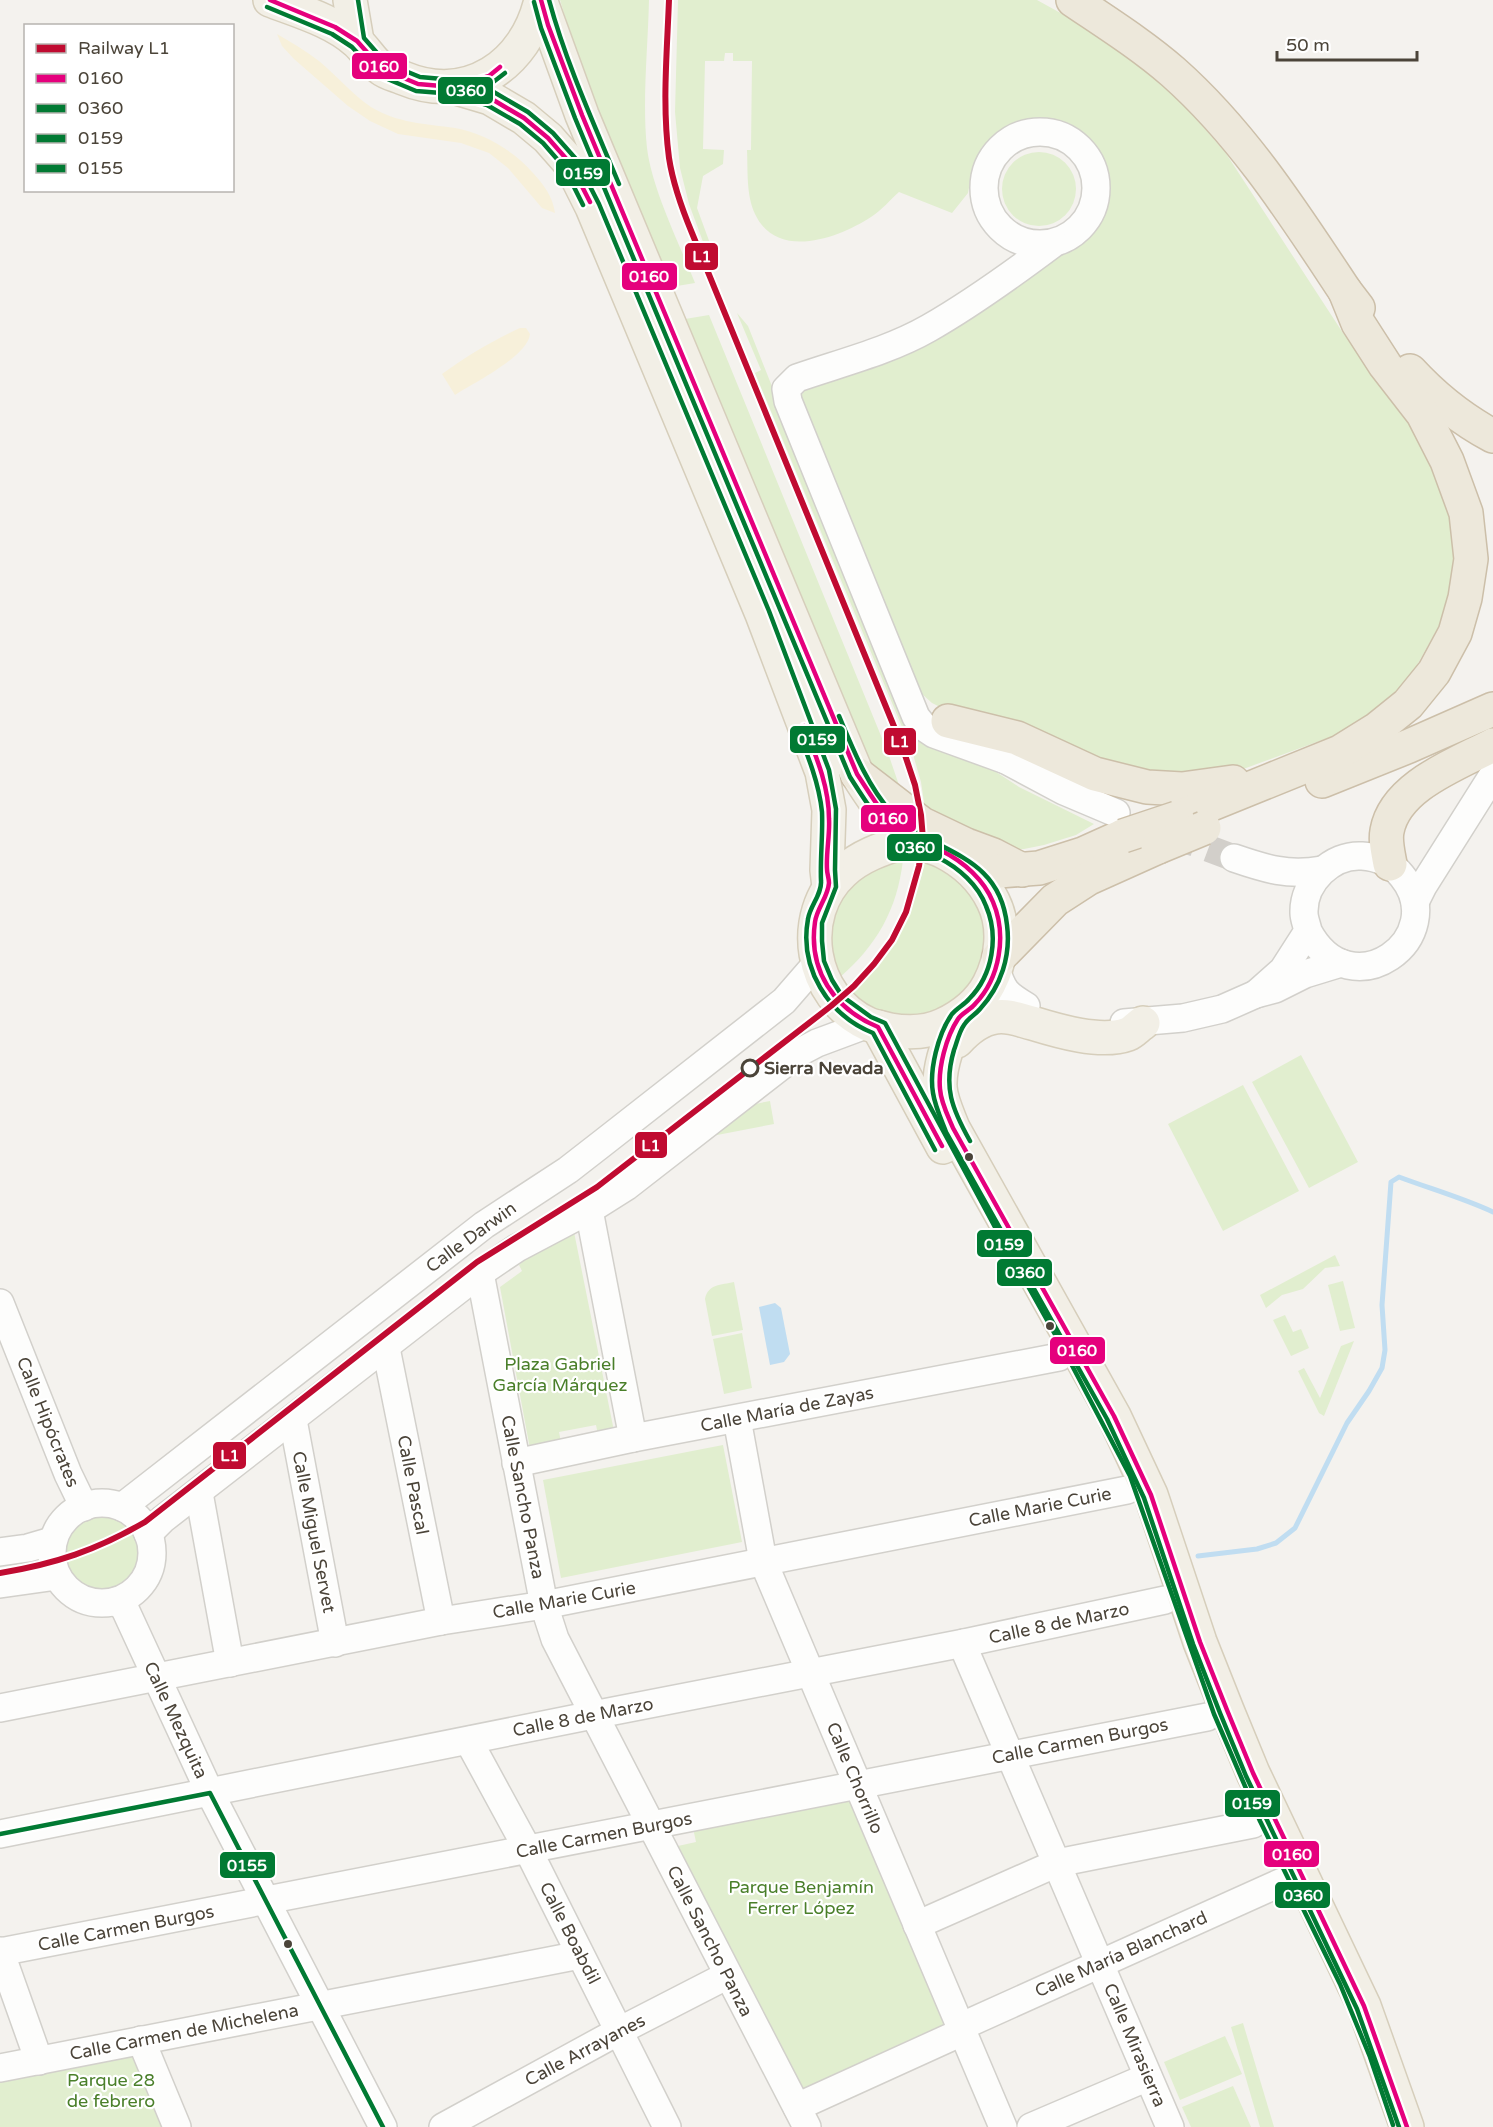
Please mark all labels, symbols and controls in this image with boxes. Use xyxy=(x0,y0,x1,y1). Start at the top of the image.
legend xyxy=(24,24,234,192)
scale bar xyxy=(1277,24,1416,62)
text: 50 m xyxy=(1286,34,1330,56)
text: Railway L1 xyxy=(78,37,170,59)
line badge: 0160 xyxy=(351,52,408,80)
text: 0160 xyxy=(359,57,399,77)
text: 0160 xyxy=(78,67,123,89)
line badge: 0360 xyxy=(437,76,494,105)
text: 0360 xyxy=(446,81,486,101)
text: 0360 xyxy=(78,97,123,119)
text: 0159 xyxy=(78,127,123,149)
text: 0155 xyxy=(78,157,123,179)
line badge: 0159 xyxy=(555,158,611,187)
text: 0159 xyxy=(563,164,603,184)
line badge: L1 xyxy=(684,242,719,271)
text: L1 xyxy=(692,247,712,267)
line badge: 0160 xyxy=(621,262,678,291)
text: 0160 xyxy=(629,267,669,287)
line badge: 0159 xyxy=(789,725,846,754)
line badge: L1 xyxy=(883,727,917,756)
text: 0159 xyxy=(797,730,837,750)
text: L1 xyxy=(890,732,910,752)
line badge: 0160 xyxy=(860,804,917,833)
text: 0160 xyxy=(868,809,908,829)
line badge: 0360 xyxy=(886,833,943,862)
text: 0360 xyxy=(895,838,935,858)
place label: Sierra Nevada xyxy=(764,1057,884,1079)
marker: Sierra Nevada xyxy=(741,1059,759,1077)
line badge: L1 xyxy=(634,1131,668,1159)
text: L1 xyxy=(641,1136,661,1156)
unlabelled marker xyxy=(963,1151,975,1163)
street label: Calle Darwin xyxy=(421,1197,521,1277)
line badge: 0159 xyxy=(976,1229,1033,1258)
text: 0159 xyxy=(984,1235,1024,1255)
line badge: 0360 xyxy=(996,1258,1053,1287)
text: 0360 xyxy=(1005,1263,1045,1283)
unlabelled marker xyxy=(1044,1320,1056,1332)
line badge: 0160 xyxy=(1049,1336,1106,1365)
text: 0160 xyxy=(1057,1341,1097,1361)
park label: Plaza Gabriel García Márquez xyxy=(493,1353,627,1396)
street label: Calle Hipócrates xyxy=(12,1354,84,1490)
street label: Calle María de Zayas xyxy=(698,1381,876,1437)
street label: Calle Sancho Panza xyxy=(496,1413,550,1581)
street label: Calle Pascal xyxy=(393,1433,433,1537)
line badge: L1 xyxy=(212,1441,247,1470)
text: L1 xyxy=(220,1446,240,1466)
street label: Calle Miguel Servet xyxy=(288,1449,341,1615)
street label: Calle Marie Curie xyxy=(967,1482,1113,1532)
street label: Calle Marie Curie xyxy=(491,1577,637,1623)
street label: Calle 8 de Marzo xyxy=(987,1597,1131,1649)
street label: Calle Mezquita xyxy=(139,1658,213,1782)
street label: Calle 8 de Marzo xyxy=(511,1693,655,1741)
street label: Calle Carmen Burgos xyxy=(990,1713,1170,1769)
street label: Calle Chorrillo xyxy=(822,1719,888,1837)
line badge: 0159 xyxy=(1224,1789,1281,1818)
text: 0159 xyxy=(1232,1794,1272,1814)
street label: Calle Carmen Burgos xyxy=(514,1807,694,1863)
line badge: 0160 xyxy=(1263,1840,1320,1868)
text: 0160 xyxy=(1272,1845,1312,1865)
line badge: 0155 xyxy=(219,1851,276,1879)
text: 0155 xyxy=(227,1856,267,1876)
street label: Calle Sancho Panza xyxy=(662,1862,758,2020)
park label: Parque Benjamín Ferrer López xyxy=(728,1876,874,1919)
street label: Calle Boabdil xyxy=(535,1878,605,1988)
line badge: 0360 xyxy=(1274,1881,1331,1909)
text: 0360 xyxy=(1283,1886,1323,1906)
street label: Calle Carmen Burgos xyxy=(36,1900,216,1956)
street label: Calle María Blanchard xyxy=(1031,1906,1211,2002)
unlabelled marker xyxy=(282,1938,294,1950)
street label: Calle Mirasierra xyxy=(1099,1980,1171,2110)
street label: Calle Carmen de Michelena xyxy=(68,1999,300,2065)
street label: Calle Arrayanes xyxy=(521,2009,649,2091)
park label: Parque 28 de febrero xyxy=(67,2069,155,2112)

